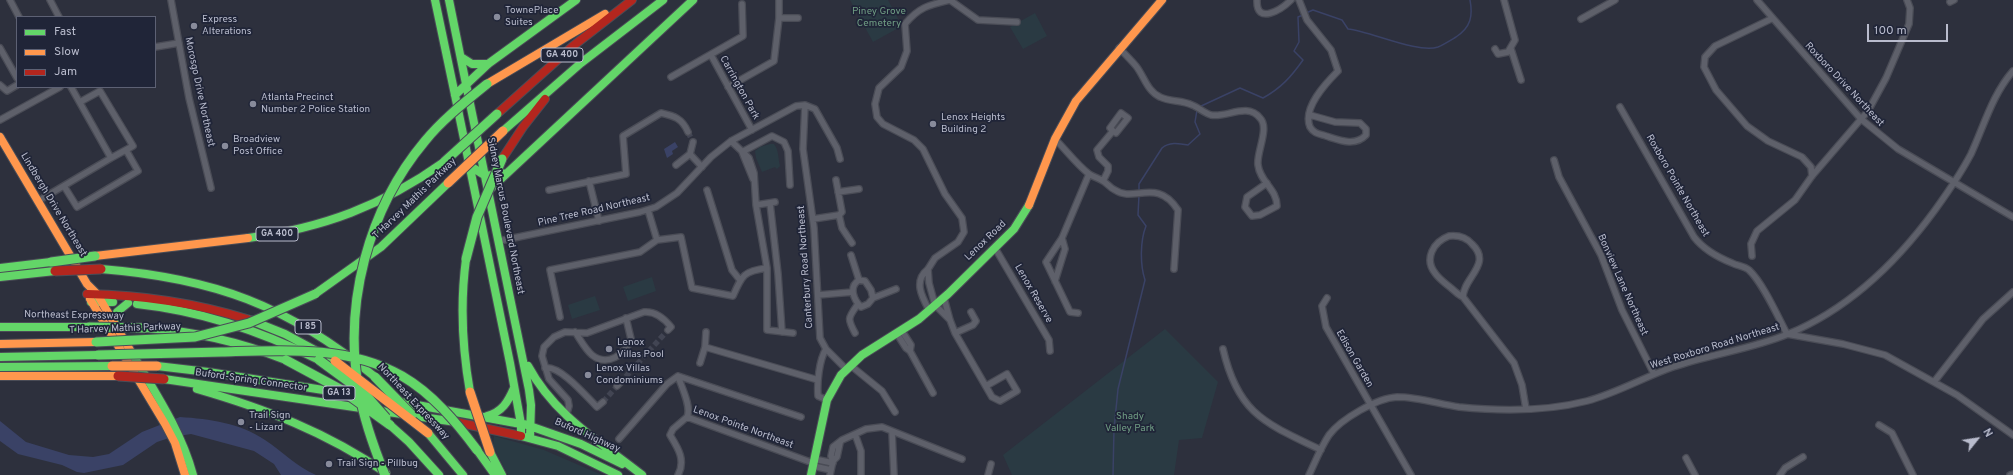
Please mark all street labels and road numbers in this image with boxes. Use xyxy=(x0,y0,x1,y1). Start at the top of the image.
street label: Morosgo Drive Northeast xyxy=(182,36,216,148)
street label: Roxboro Drive Northeast xyxy=(1802,40,1886,130)
road number: GA 400 xyxy=(541,48,583,62)
street label: Carrington Park xyxy=(716,54,762,122)
street label: Roxboro Pointe Northeast xyxy=(1643,133,1711,239)
street label: Sidney Marcus Boulevard Northeast xyxy=(484,136,526,296)
street label: Lindbergh Drive Northeast xyxy=(17,151,89,259)
street label: T Harvey Mathis Parkway xyxy=(371,156,459,242)
street label: Pine Tree Road Northeast xyxy=(537,192,651,230)
street label: Canterbury Road Northeast xyxy=(796,205,816,329)
street label: Lenox Road xyxy=(963,218,1009,264)
road number: GA 400 xyxy=(256,227,298,241)
street label: Bonview Lane Northeast xyxy=(1594,232,1650,338)
street label: Lenox Reserve xyxy=(1011,262,1055,326)
street label: Northeast Expressway xyxy=(24,309,124,323)
road number: I 85 xyxy=(295,320,321,334)
street label: T Harvey Mathis Parkway xyxy=(69,321,181,337)
street label: West Roxboro Road Northeast xyxy=(1649,322,1781,372)
street label: Edison Garden xyxy=(1333,328,1375,390)
street label: Northeast Expressway xyxy=(375,361,451,443)
street label: Buford-Spring Connector xyxy=(194,367,308,395)
road number: GA 13 xyxy=(323,386,355,400)
street label: Lenox Pointe Northeast xyxy=(691,404,795,452)
street label: Buford Highway xyxy=(552,416,622,456)

